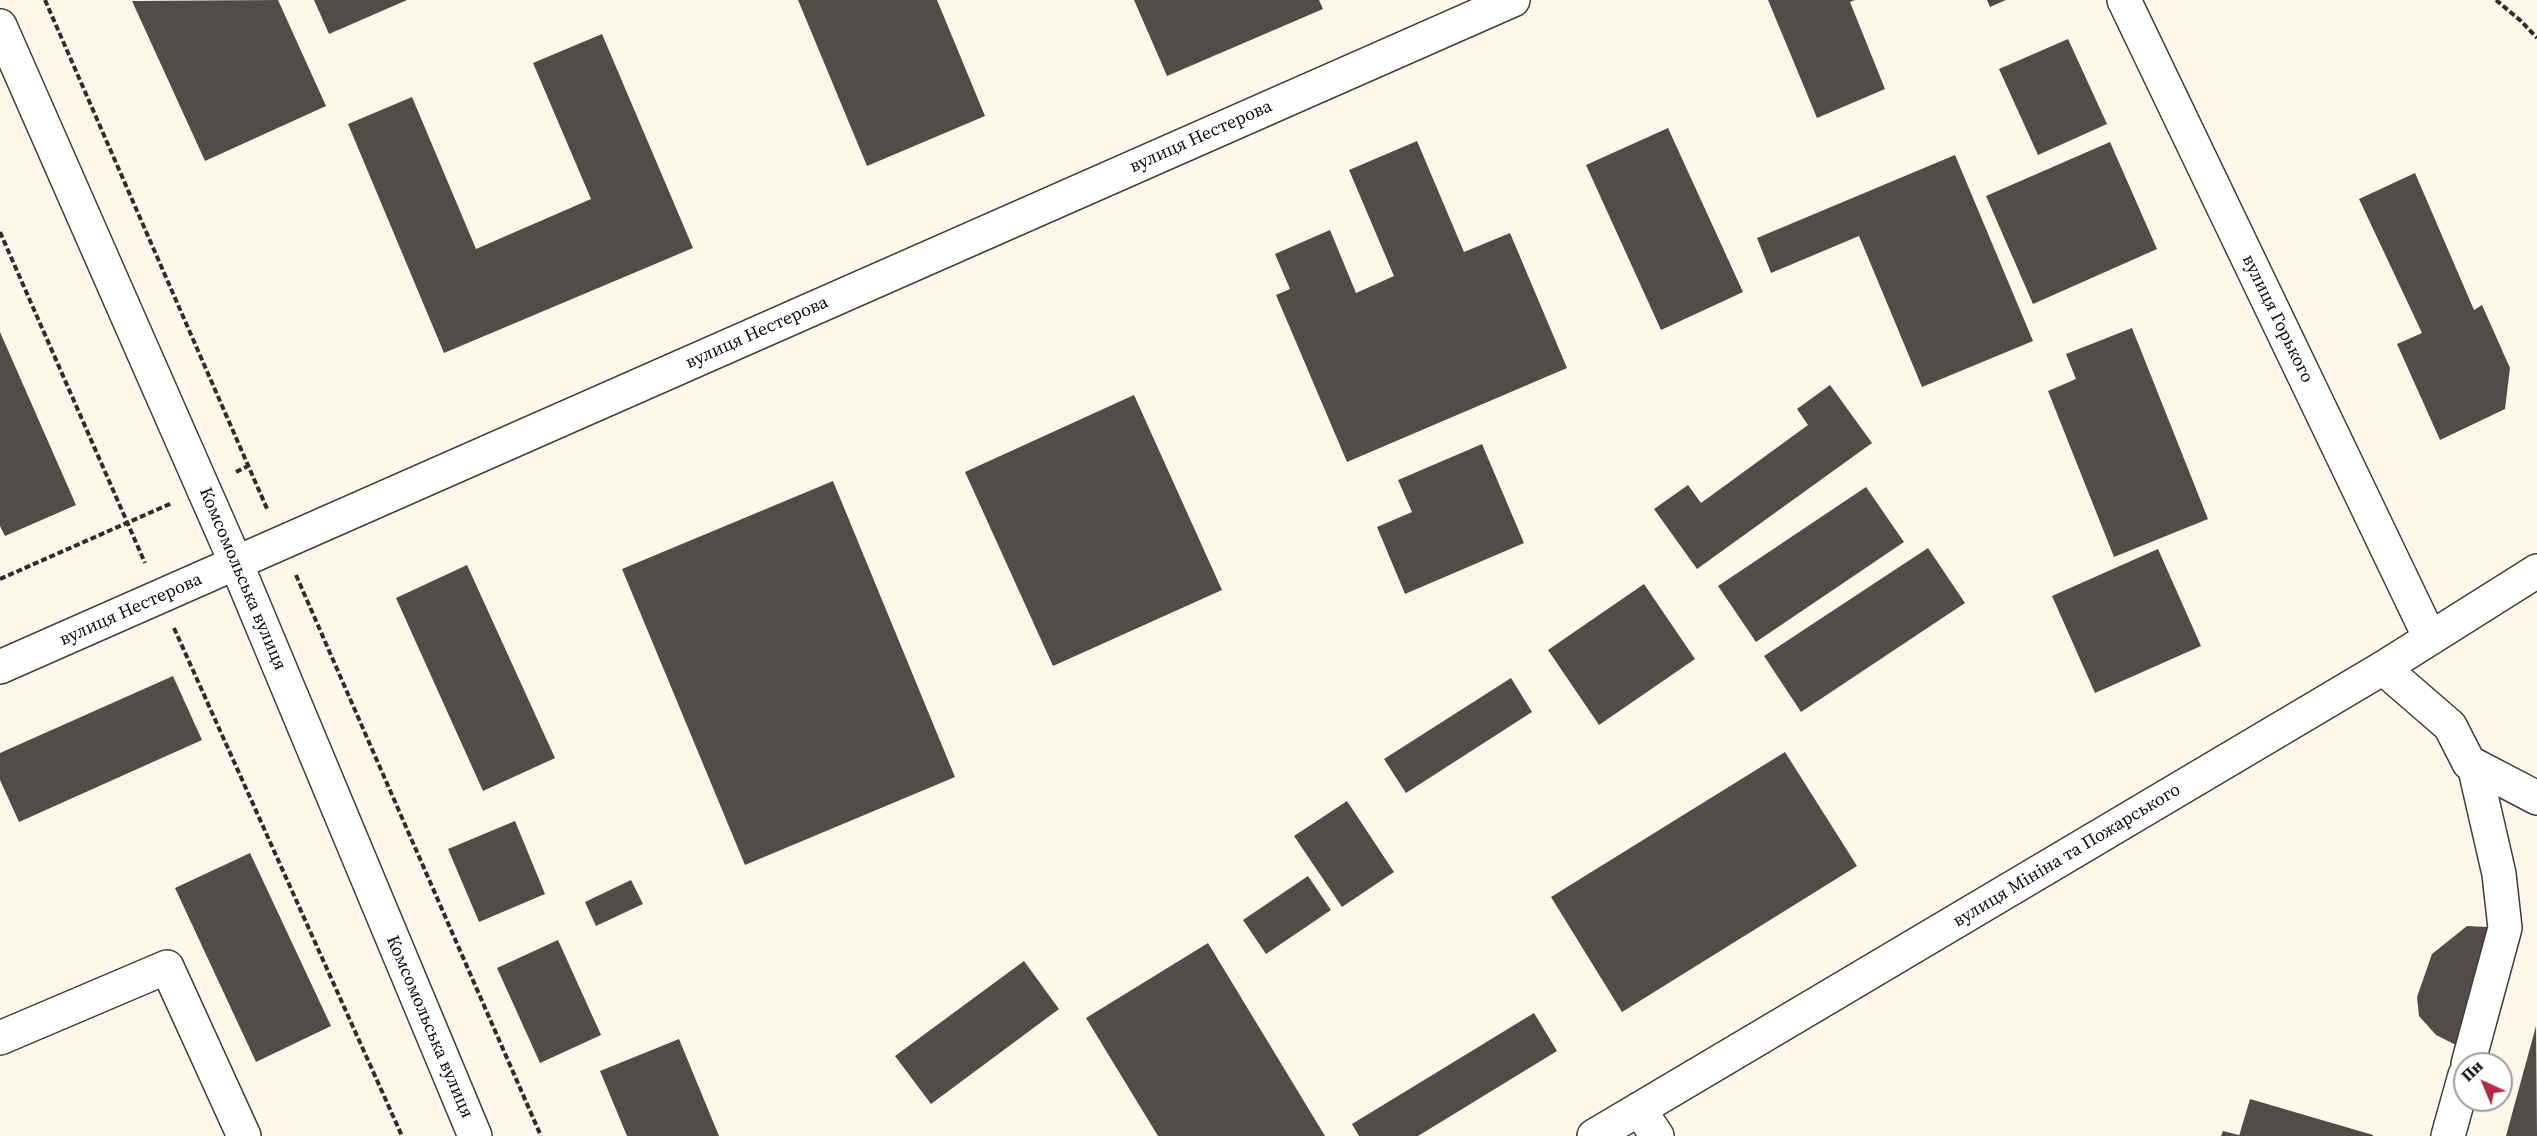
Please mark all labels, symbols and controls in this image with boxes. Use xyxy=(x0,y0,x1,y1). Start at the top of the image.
street label: вулиця Нестерова xyxy=(1126,96,1276,178)
street label: вулиця Горького xyxy=(2237,251,2317,387)
street label: вулиця Нестерова xyxy=(682,292,832,374)
street label: Комсомольська вулиця xyxy=(194,484,290,674)
street label: вулиця Нестерова xyxy=(56,569,206,651)
street label: вулиця Мініна та Пожарського xyxy=(1949,779,2185,933)
street label: Комсомольська вулиця xyxy=(381,932,477,1122)
north arrow xyxy=(2453,1052,2513,1112)
text: Пн xyxy=(2456,1055,2488,1086)

